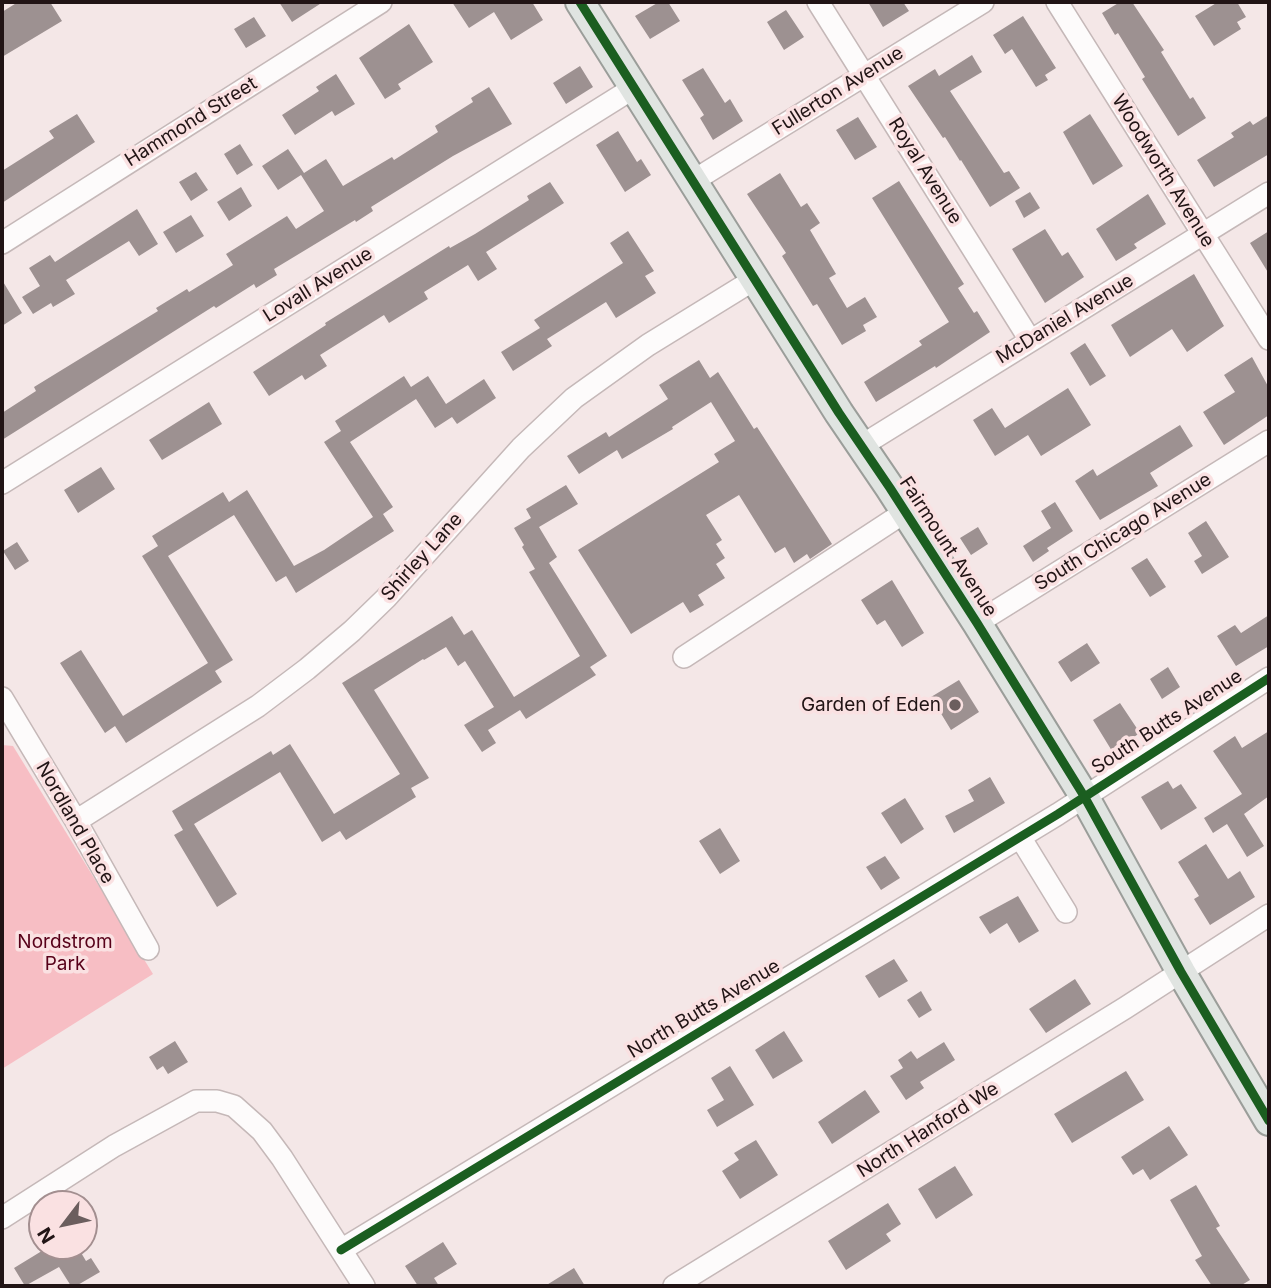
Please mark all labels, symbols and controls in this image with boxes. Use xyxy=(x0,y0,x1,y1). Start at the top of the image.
street label: Fullerton Avenue xyxy=(768,42,908,140)
street label: Hammond Street xyxy=(121,72,261,172)
street label: Woodworth Avenue xyxy=(1107,90,1219,252)
street label: Royal Avenue xyxy=(883,114,967,228)
street label: Lovall Avenue xyxy=(259,242,377,328)
street label: McDaniel Avenue xyxy=(992,269,1138,369)
street label: South Chicago Avenue xyxy=(1030,468,1216,596)
street label: Fairmount Avenue xyxy=(894,473,1002,621)
street label: Shirley Lane xyxy=(377,508,467,606)
street label: South Butts Avenue xyxy=(1087,665,1247,779)
place label: Garden of Eden xyxy=(801,694,941,716)
marker: Garden of Eden xyxy=(947,697,963,713)
street label: Nordland Place xyxy=(31,758,119,888)
park label: Nordstrom Park xyxy=(17,931,113,975)
street label: North Butts Avenue xyxy=(624,955,784,1063)
street label: North Hanford We xyxy=(853,1077,1003,1183)
north arrow xyxy=(28,1190,98,1260)
text: N xyxy=(33,1223,60,1248)

